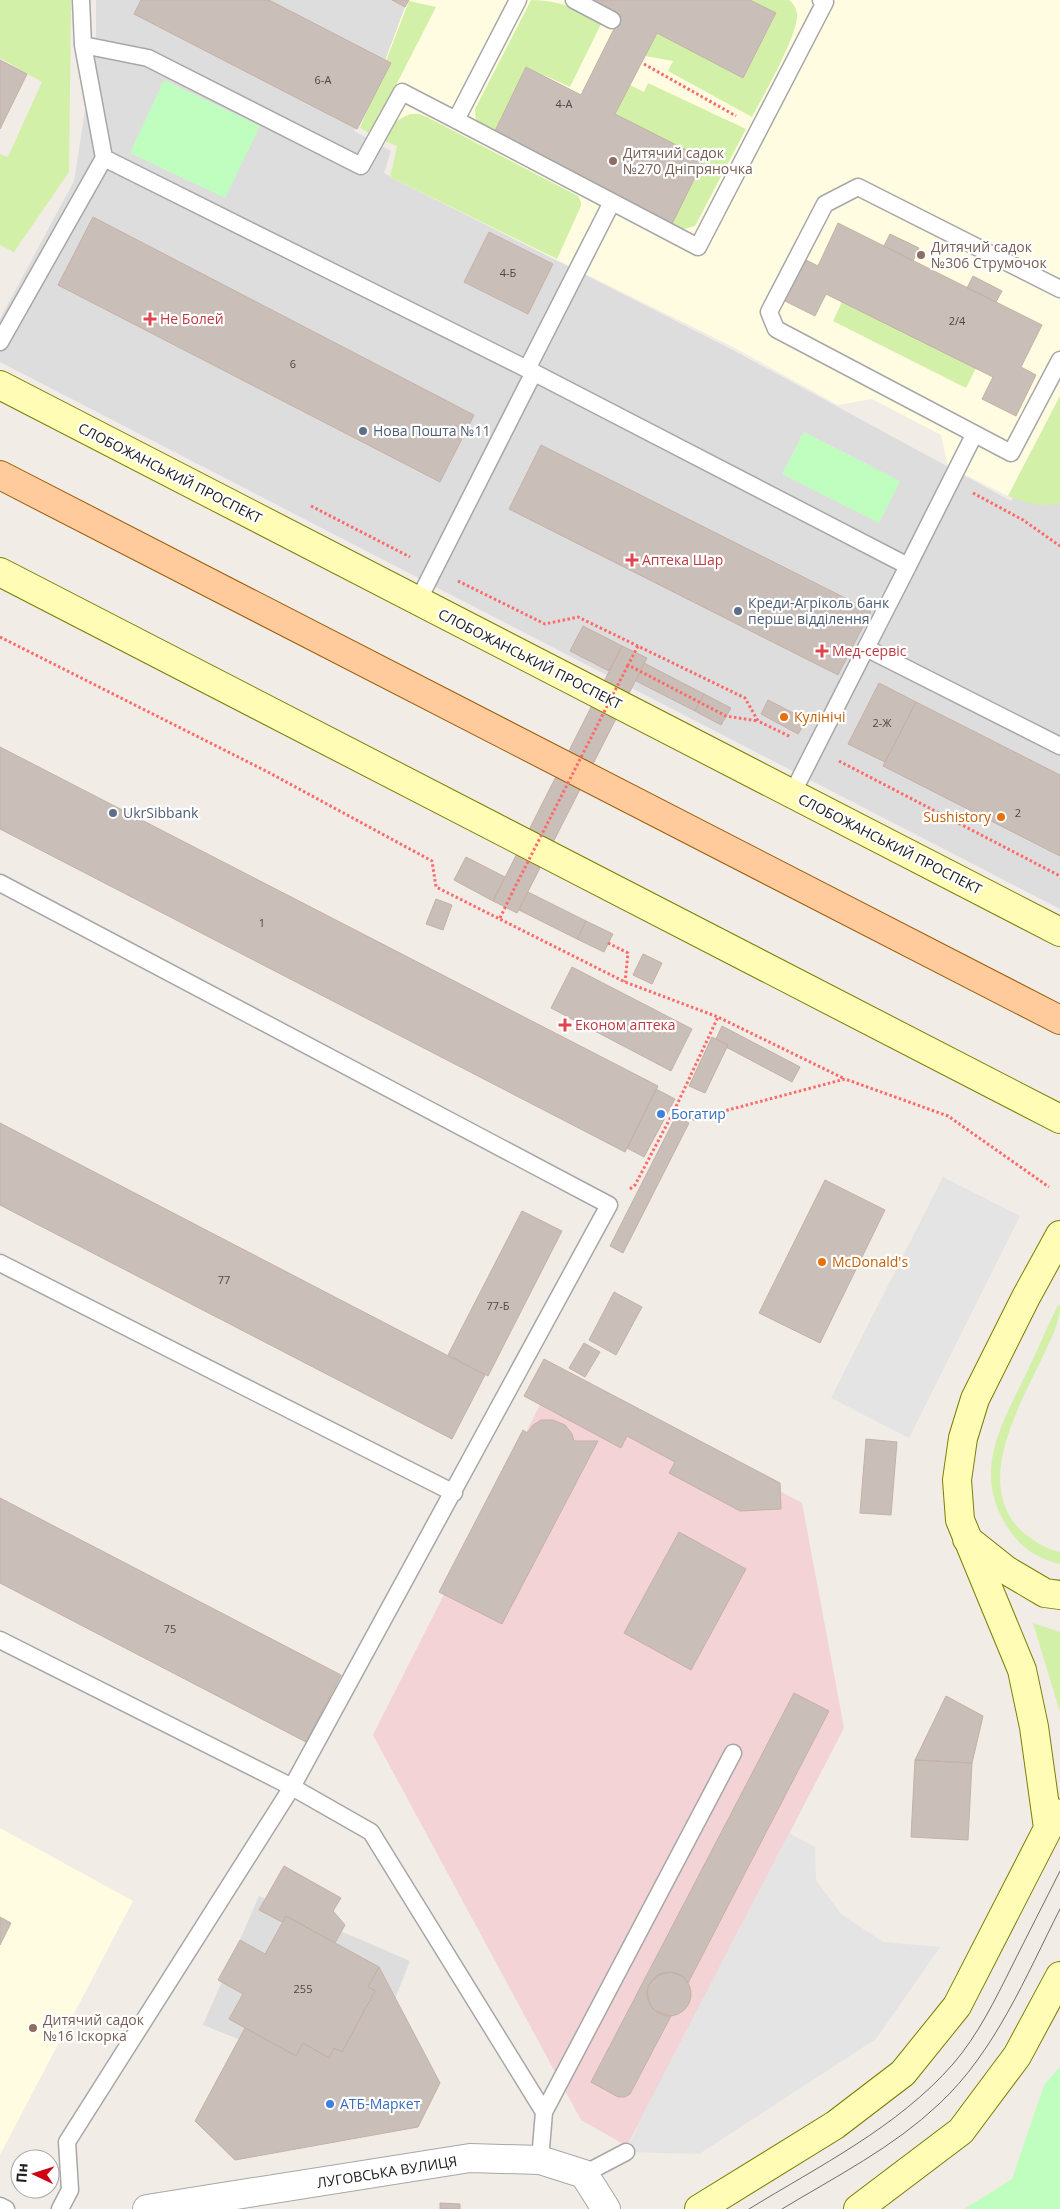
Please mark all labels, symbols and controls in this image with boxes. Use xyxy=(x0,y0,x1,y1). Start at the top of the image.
house number: 6-А xyxy=(315,72,331,87)
house number: 4-А xyxy=(556,96,572,111)
place label: Дитячий садок №270 Дніпряночка xyxy=(623,143,753,178)
marker: Дитячий садок №270 Дніпряночка xyxy=(607,155,619,167)
place label: Дитячий садок №306 Струмочок xyxy=(931,237,1048,272)
marker: Дитячий садок №306 Струмочок xyxy=(915,249,927,261)
house number: 4-Б xyxy=(500,265,517,280)
place label: Не Болей xyxy=(160,309,224,328)
marker: Не Болей xyxy=(144,313,156,325)
house number: 2/4 xyxy=(949,313,966,328)
house number: 6 xyxy=(290,356,296,371)
street label: СЛОБОЖАНСЬКИЙ ПРОСПЕКТ xyxy=(75,418,266,527)
place label: Нова Пошта №11 xyxy=(373,421,491,440)
marker: Нова Пошта №11 xyxy=(357,425,369,437)
place label: Аптека Шар xyxy=(642,550,723,569)
marker: Аптека Шар xyxy=(626,554,638,566)
place label: Креди-Агріколь банк перше відділення xyxy=(748,593,890,628)
street label: СЛОБОЖАНСЬКИЙ ПРОСПЕКТ xyxy=(435,604,626,713)
marker: Креди-Агріколь банк перше відділення xyxy=(732,605,744,617)
place label: Мед-сервіс xyxy=(832,641,907,660)
marker: Мед-сервіс xyxy=(816,645,828,657)
place label: Кулінічі xyxy=(794,707,846,726)
marker: Кулінічі xyxy=(778,711,790,723)
house number: 2-Ж xyxy=(872,715,892,730)
street label: СЛОБОЖАНСЬКИЙ ПРОСПЕКТ xyxy=(795,789,986,898)
place label: UkrSibbank xyxy=(123,803,199,822)
house number: 2 xyxy=(1015,805,1021,820)
marker: UkrSibbank xyxy=(107,807,119,819)
place label: Sushistory xyxy=(923,807,992,826)
marker: Sushistory xyxy=(995,811,1007,823)
house number: 1 xyxy=(259,915,265,930)
place label: Економ аптека xyxy=(575,1015,676,1034)
marker: Економ аптека xyxy=(559,1019,571,1031)
place label: Богатир xyxy=(671,1104,726,1123)
marker: Богатир xyxy=(655,1108,667,1120)
place label: McDonald's xyxy=(832,1252,908,1271)
marker: McDonald's xyxy=(816,1256,828,1268)
house number: 77 xyxy=(218,1272,230,1287)
house number: 77-Б xyxy=(487,1298,510,1313)
house number: 75 xyxy=(164,1621,176,1636)
house number: 255 xyxy=(294,1981,312,1996)
place label: Дитячий садок №16 Іскорка xyxy=(43,2010,145,2045)
marker: Дитячий садок №16 Іскорка xyxy=(27,2022,39,2034)
place label: АТБ-Маркет xyxy=(340,2094,421,2113)
marker: АТБ-Маркет xyxy=(324,2098,336,2110)
north arrow xyxy=(10,2149,60,2199)
street label: ЛУГОВСЬКА ВУЛИЦЯ xyxy=(315,2151,458,2192)
text: Пн xyxy=(11,2163,32,2184)

